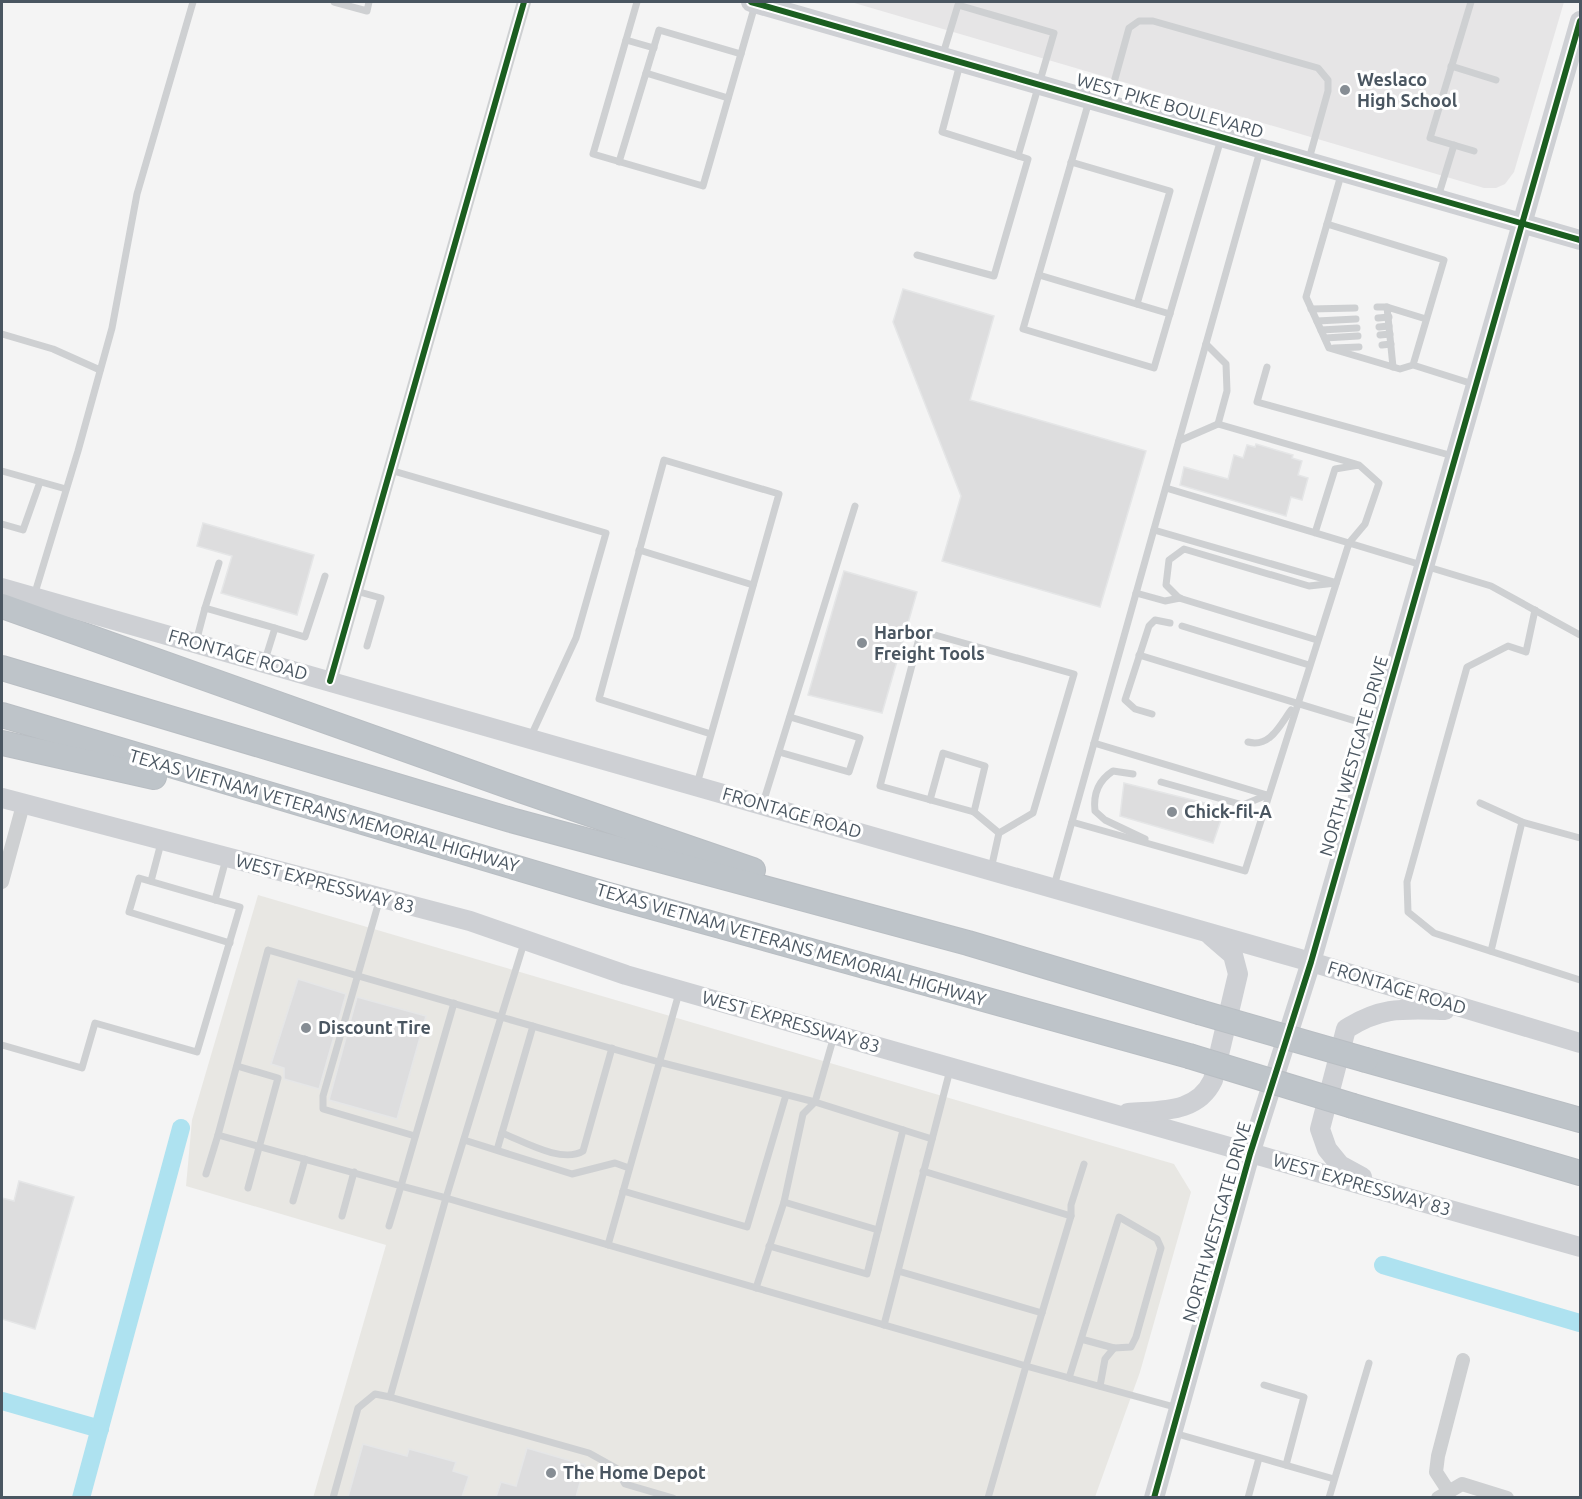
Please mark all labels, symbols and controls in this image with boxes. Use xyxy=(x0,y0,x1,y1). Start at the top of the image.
street label: WEST PIKE BOULEVARD xyxy=(1074,69,1266,141)
place label: Weslaco High School xyxy=(1357,69,1458,110)
marker: Weslaco High School xyxy=(1338,83,1352,97)
place label: Harbor Freight Tools xyxy=(874,622,985,663)
street label: FRONTAGE ROAD xyxy=(167,625,310,683)
marker: Harbor Freight Tools xyxy=(855,636,869,650)
street label: NORTH WESTGATE DRIVE xyxy=(1315,653,1391,858)
street label: TEXAS VIETNAM VETERANS MEMORIAL HIGHWAY xyxy=(127,745,522,876)
street label: FRONTAGE ROAD xyxy=(721,783,864,841)
place label: Chick-fil-A xyxy=(1184,801,1272,821)
marker: Chick-fil-A xyxy=(1165,805,1179,819)
street label: WEST EXPRESSWAY 83 xyxy=(234,850,417,917)
street label: TEXAS VIETNAM VETERANS MEMORIAL HIGHWAY xyxy=(594,879,989,1010)
street label: FRONTAGE ROAD xyxy=(1326,956,1469,1018)
street label: WEST EXPRESSWAY 83 xyxy=(700,986,883,1056)
place label: Discount Tire xyxy=(318,1017,431,1037)
marker: Discount Tire xyxy=(299,1021,313,1035)
street label: NORTH WESTGATE DRIVE xyxy=(1178,1119,1254,1324)
street label: WEST EXPRESSWAY 83 xyxy=(1271,1149,1454,1219)
place label: The Home Depot xyxy=(563,1462,706,1482)
marker: The Home Depot xyxy=(544,1466,558,1480)

